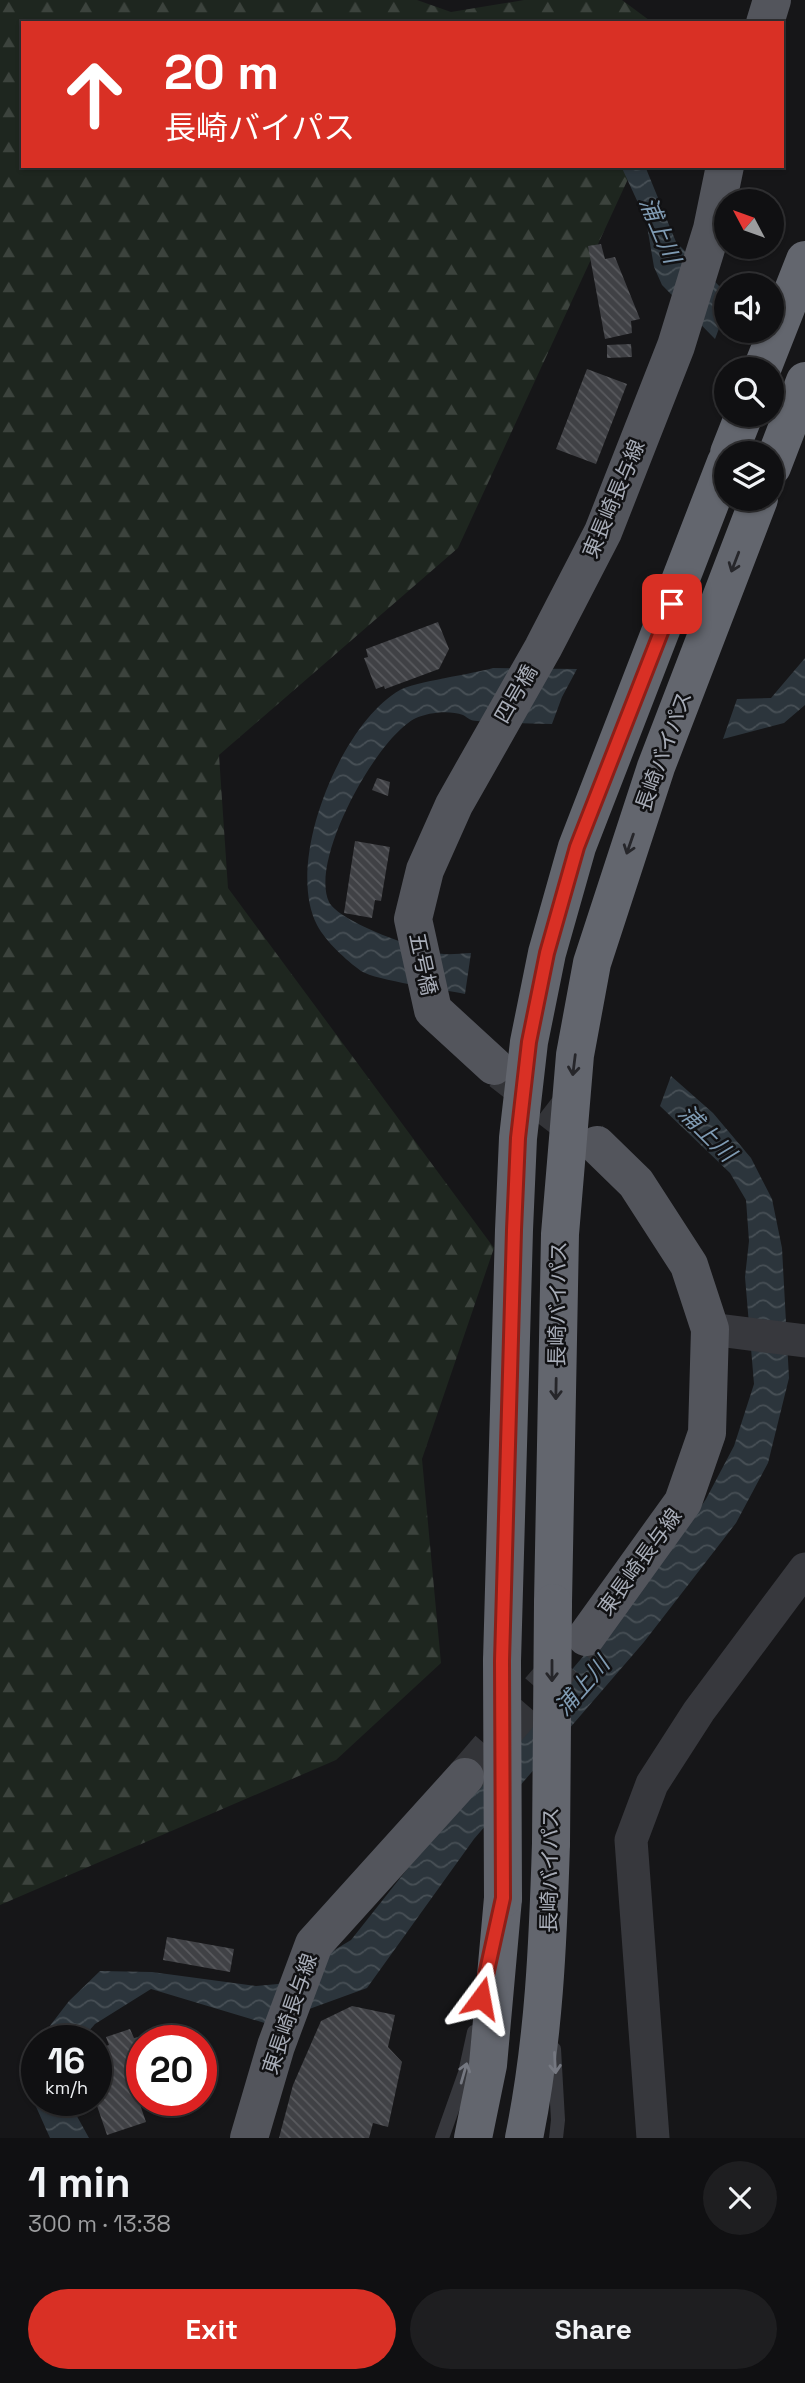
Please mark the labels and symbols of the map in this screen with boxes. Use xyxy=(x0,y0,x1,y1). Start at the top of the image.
north arrow xyxy=(714,189,784,259)
water label: 浦上川 xyxy=(633,192,688,270)
street label: 東長崎長与線 xyxy=(576,436,651,562)
one-way arrow xyxy=(727,551,740,573)
pin xyxy=(642,574,702,634)
street label: 四号橋 xyxy=(488,660,543,728)
street label: 長崎バイパス xyxy=(629,687,698,814)
one-way arrow xyxy=(623,833,635,855)
street label: 五号橋 xyxy=(404,930,443,998)
one-way arrow xyxy=(568,1053,581,1075)
water label: 浦上川 xyxy=(672,1098,744,1170)
street label: 長崎バイパス xyxy=(543,1241,572,1367)
one-way arrow xyxy=(549,1378,563,1401)
street label: 東長崎長与線 xyxy=(592,1503,688,1621)
water label: 浦上川 xyxy=(548,1648,618,1722)
one-way arrow xyxy=(546,1660,559,1683)
street label: 長崎バイパス xyxy=(535,1807,564,1933)
street label: 東長崎長与線 xyxy=(256,1950,323,2078)
position arrow xyxy=(444,1961,518,2035)
speed limit sign: 20 xyxy=(126,2025,217,2116)
one-way arrow xyxy=(549,2051,562,2074)
one-way arrow xyxy=(458,2063,471,2085)

